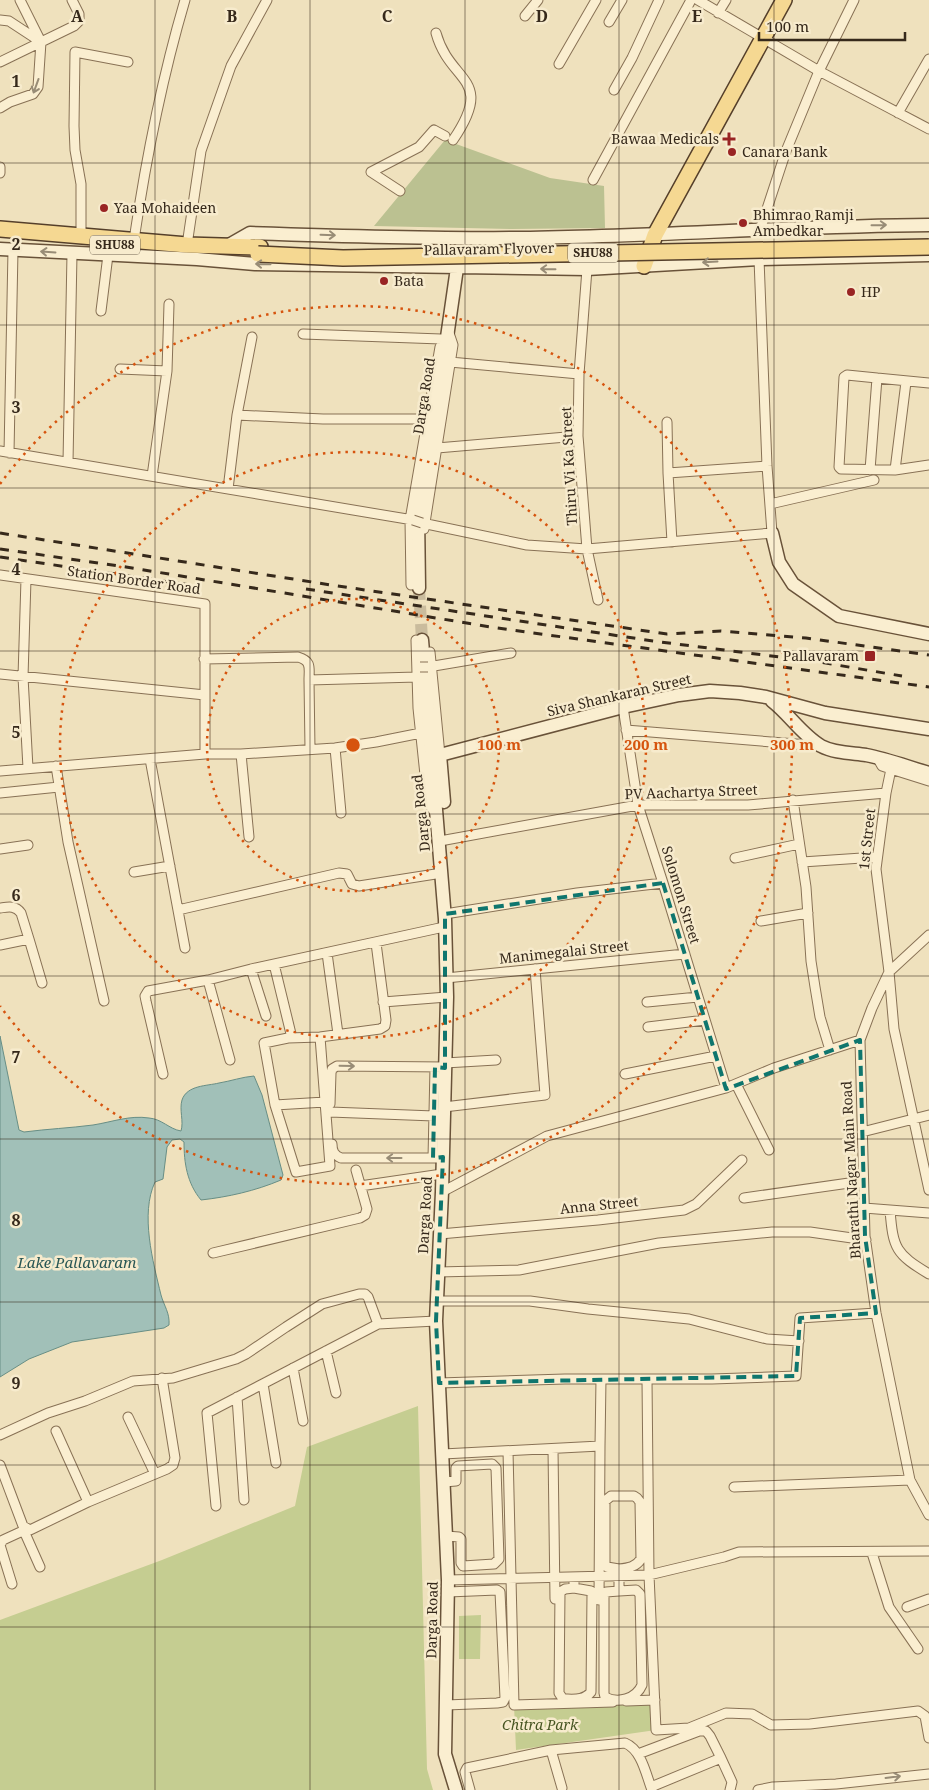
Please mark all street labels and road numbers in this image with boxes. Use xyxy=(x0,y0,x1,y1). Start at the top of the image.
road number: SHU88 xyxy=(90,236,140,254)
street label: Pallavaram Flyover xyxy=(423,238,555,259)
road number: SHU88 xyxy=(568,244,618,262)
street label: Darga Road xyxy=(408,356,439,436)
street label: Thiru Vi Ka Street xyxy=(556,406,581,526)
street label: Station Border Road xyxy=(66,561,202,598)
street label: Siva Shankaran Street xyxy=(545,669,693,720)
street label: Darga Road xyxy=(407,773,434,853)
street label: PV Aachartya Street xyxy=(624,780,758,803)
street label: 1st Street xyxy=(854,807,879,871)
street label: Solomon Street xyxy=(658,844,705,946)
street label: Manimegalai Street xyxy=(498,935,630,968)
street label: Bharathi Nagar Main Road xyxy=(836,1080,865,1259)
street label: Darga Road xyxy=(413,1175,436,1254)
street label: Anna Street xyxy=(559,1191,639,1218)
street label: Darga Road xyxy=(421,1581,442,1659)

